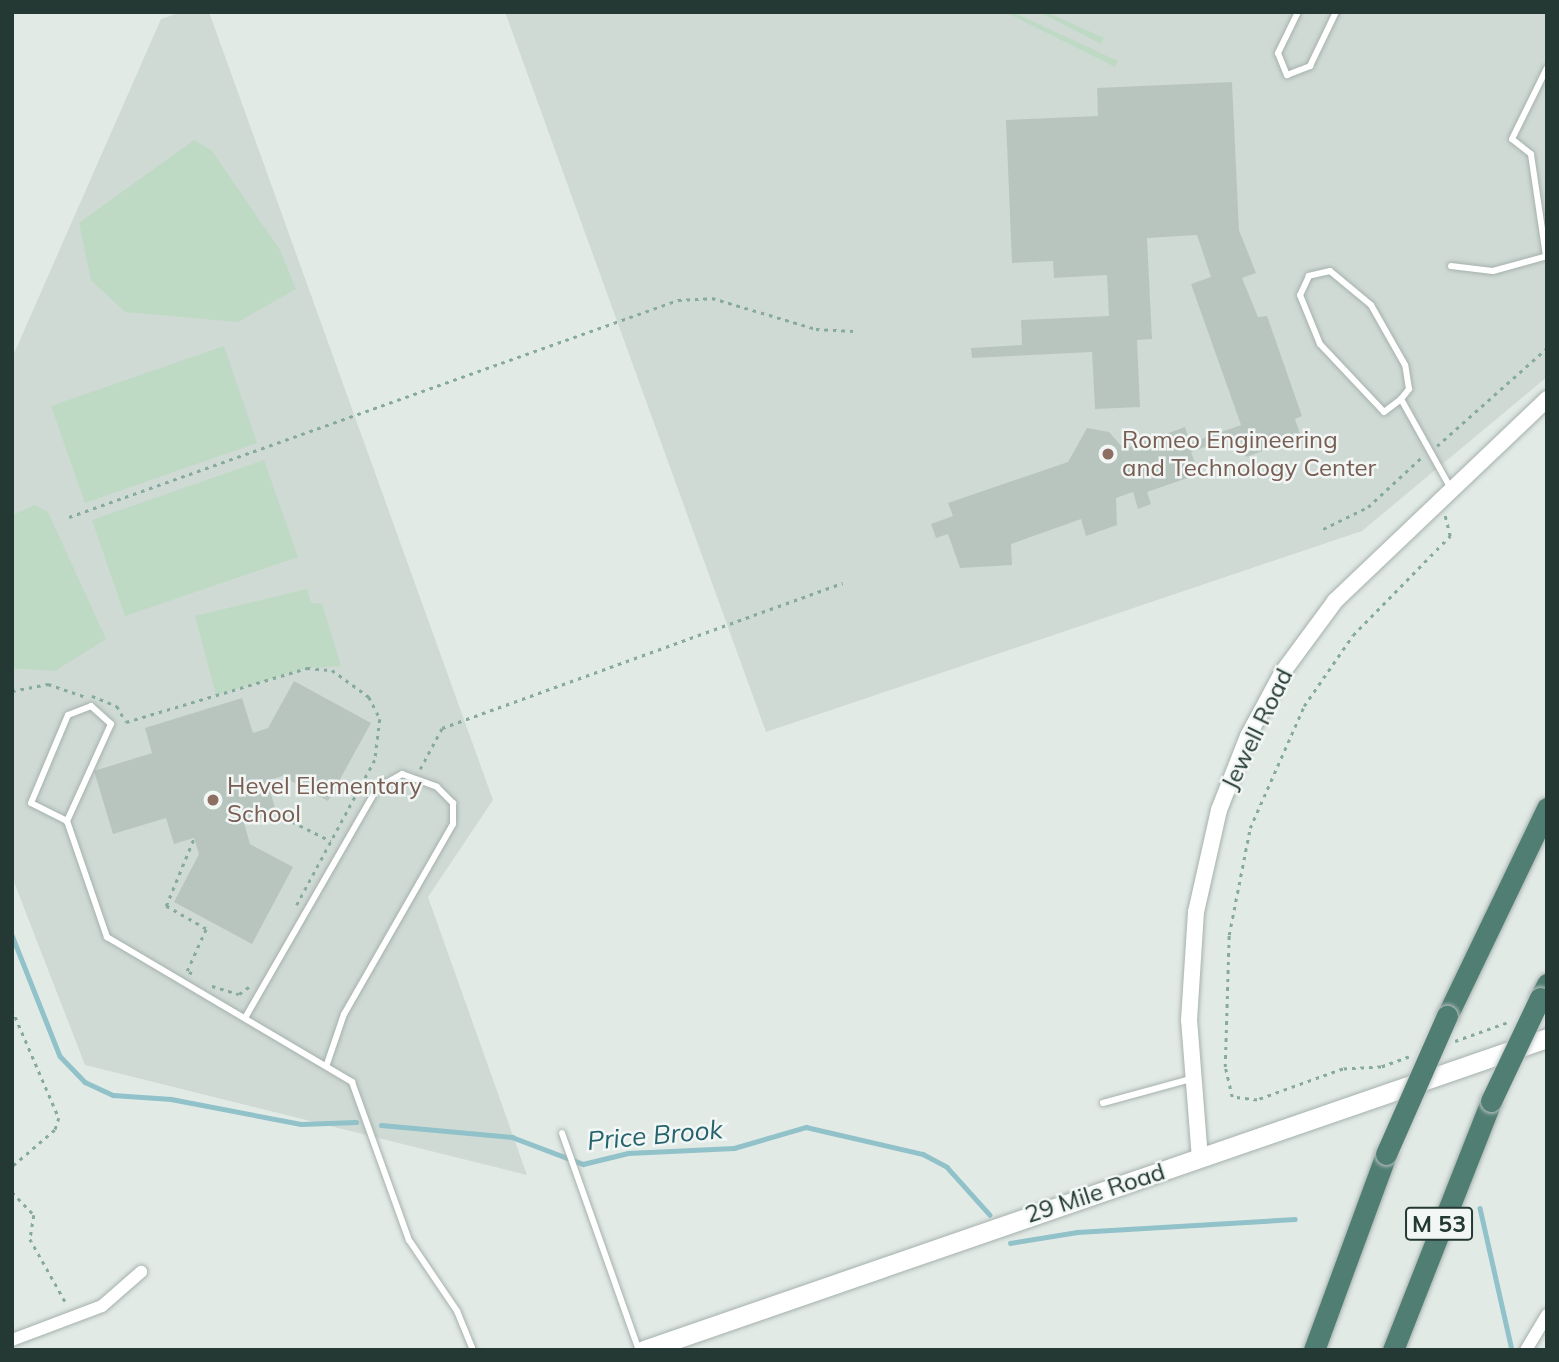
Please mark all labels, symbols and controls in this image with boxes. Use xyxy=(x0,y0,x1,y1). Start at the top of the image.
place label: Romeo Engineering and Technology Center xyxy=(1122,426,1376,482)
marker: Romeo Engineering and Technology Center xyxy=(1100,446,1116,462)
street label: Jewell Road xyxy=(1215,664,1299,794)
place label: Hevel Elementary School xyxy=(227,772,422,828)
marker: Hevel Elementary School xyxy=(205,792,221,808)
water label: Price Brook xyxy=(586,1114,724,1156)
street label: 29 Mile Road xyxy=(1021,1157,1169,1229)
road number: M 53 xyxy=(1404,1204,1474,1244)

